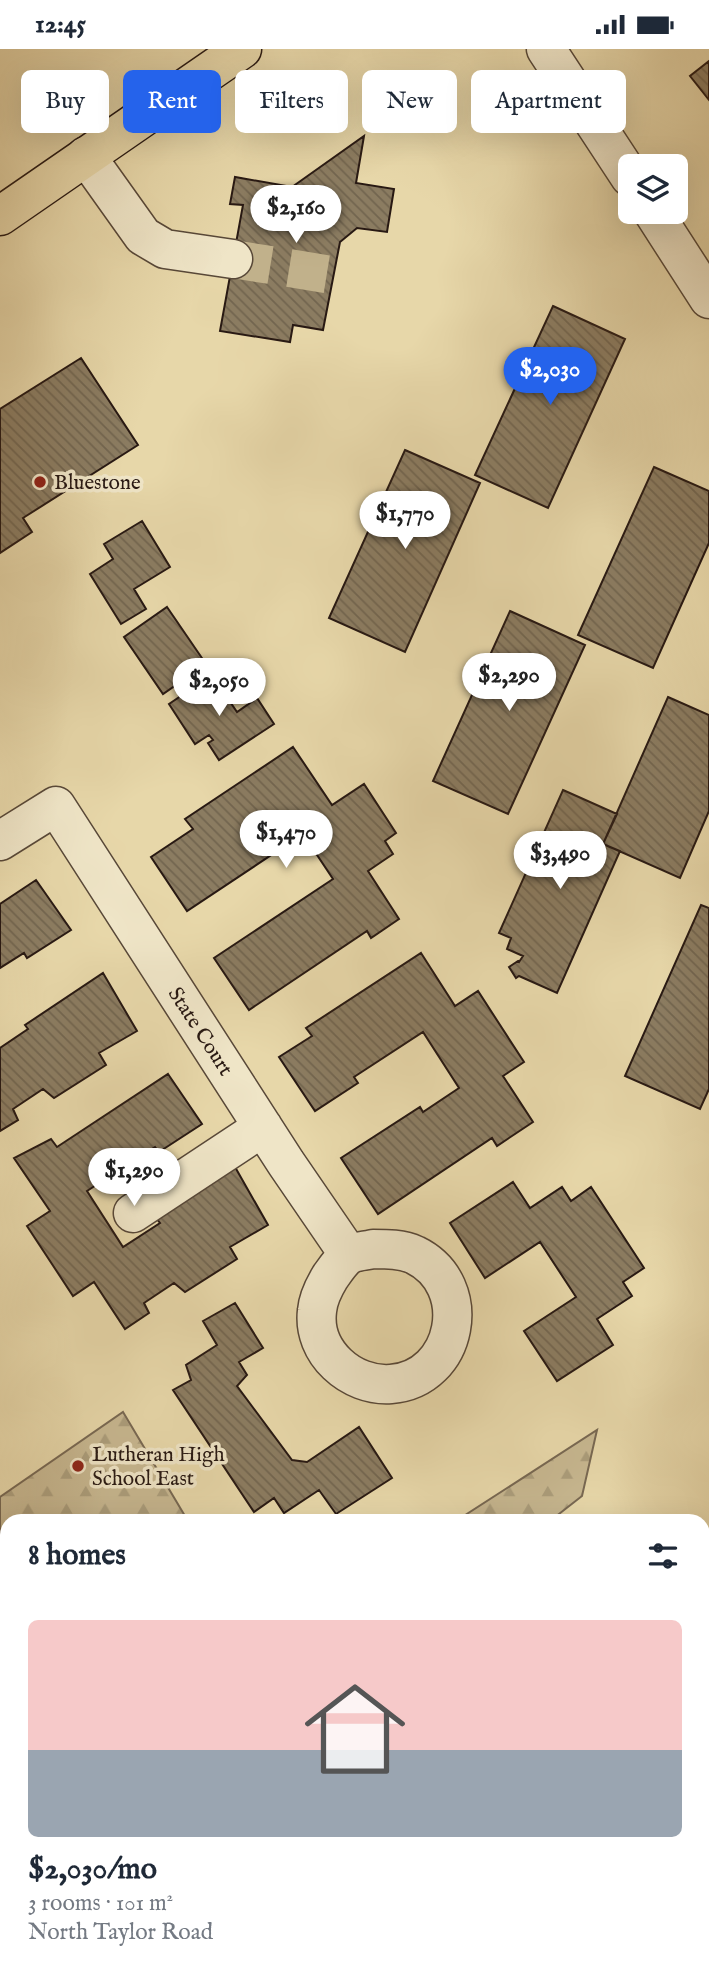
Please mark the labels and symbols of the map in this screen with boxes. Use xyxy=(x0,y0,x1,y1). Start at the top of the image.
pin: $2,160 xyxy=(239,185,353,245)
pin: $2,030 xyxy=(493,347,607,407)
place label: Bluestone xyxy=(54,470,141,497)
marker: Bluestone xyxy=(32,474,48,490)
pin: $1,770 xyxy=(348,491,462,551)
pin: $2,290 xyxy=(452,653,566,713)
pin: $2,050 xyxy=(162,659,276,718)
pin: $1,470 xyxy=(229,811,343,870)
pin: $3,490 xyxy=(503,831,617,891)
street label: State Court xyxy=(161,982,238,1081)
pin: $1,290 xyxy=(77,1149,191,1208)
place label: Lutheran High School East xyxy=(92,1442,225,1493)
marker: Lutheran High School East xyxy=(70,1458,86,1474)

